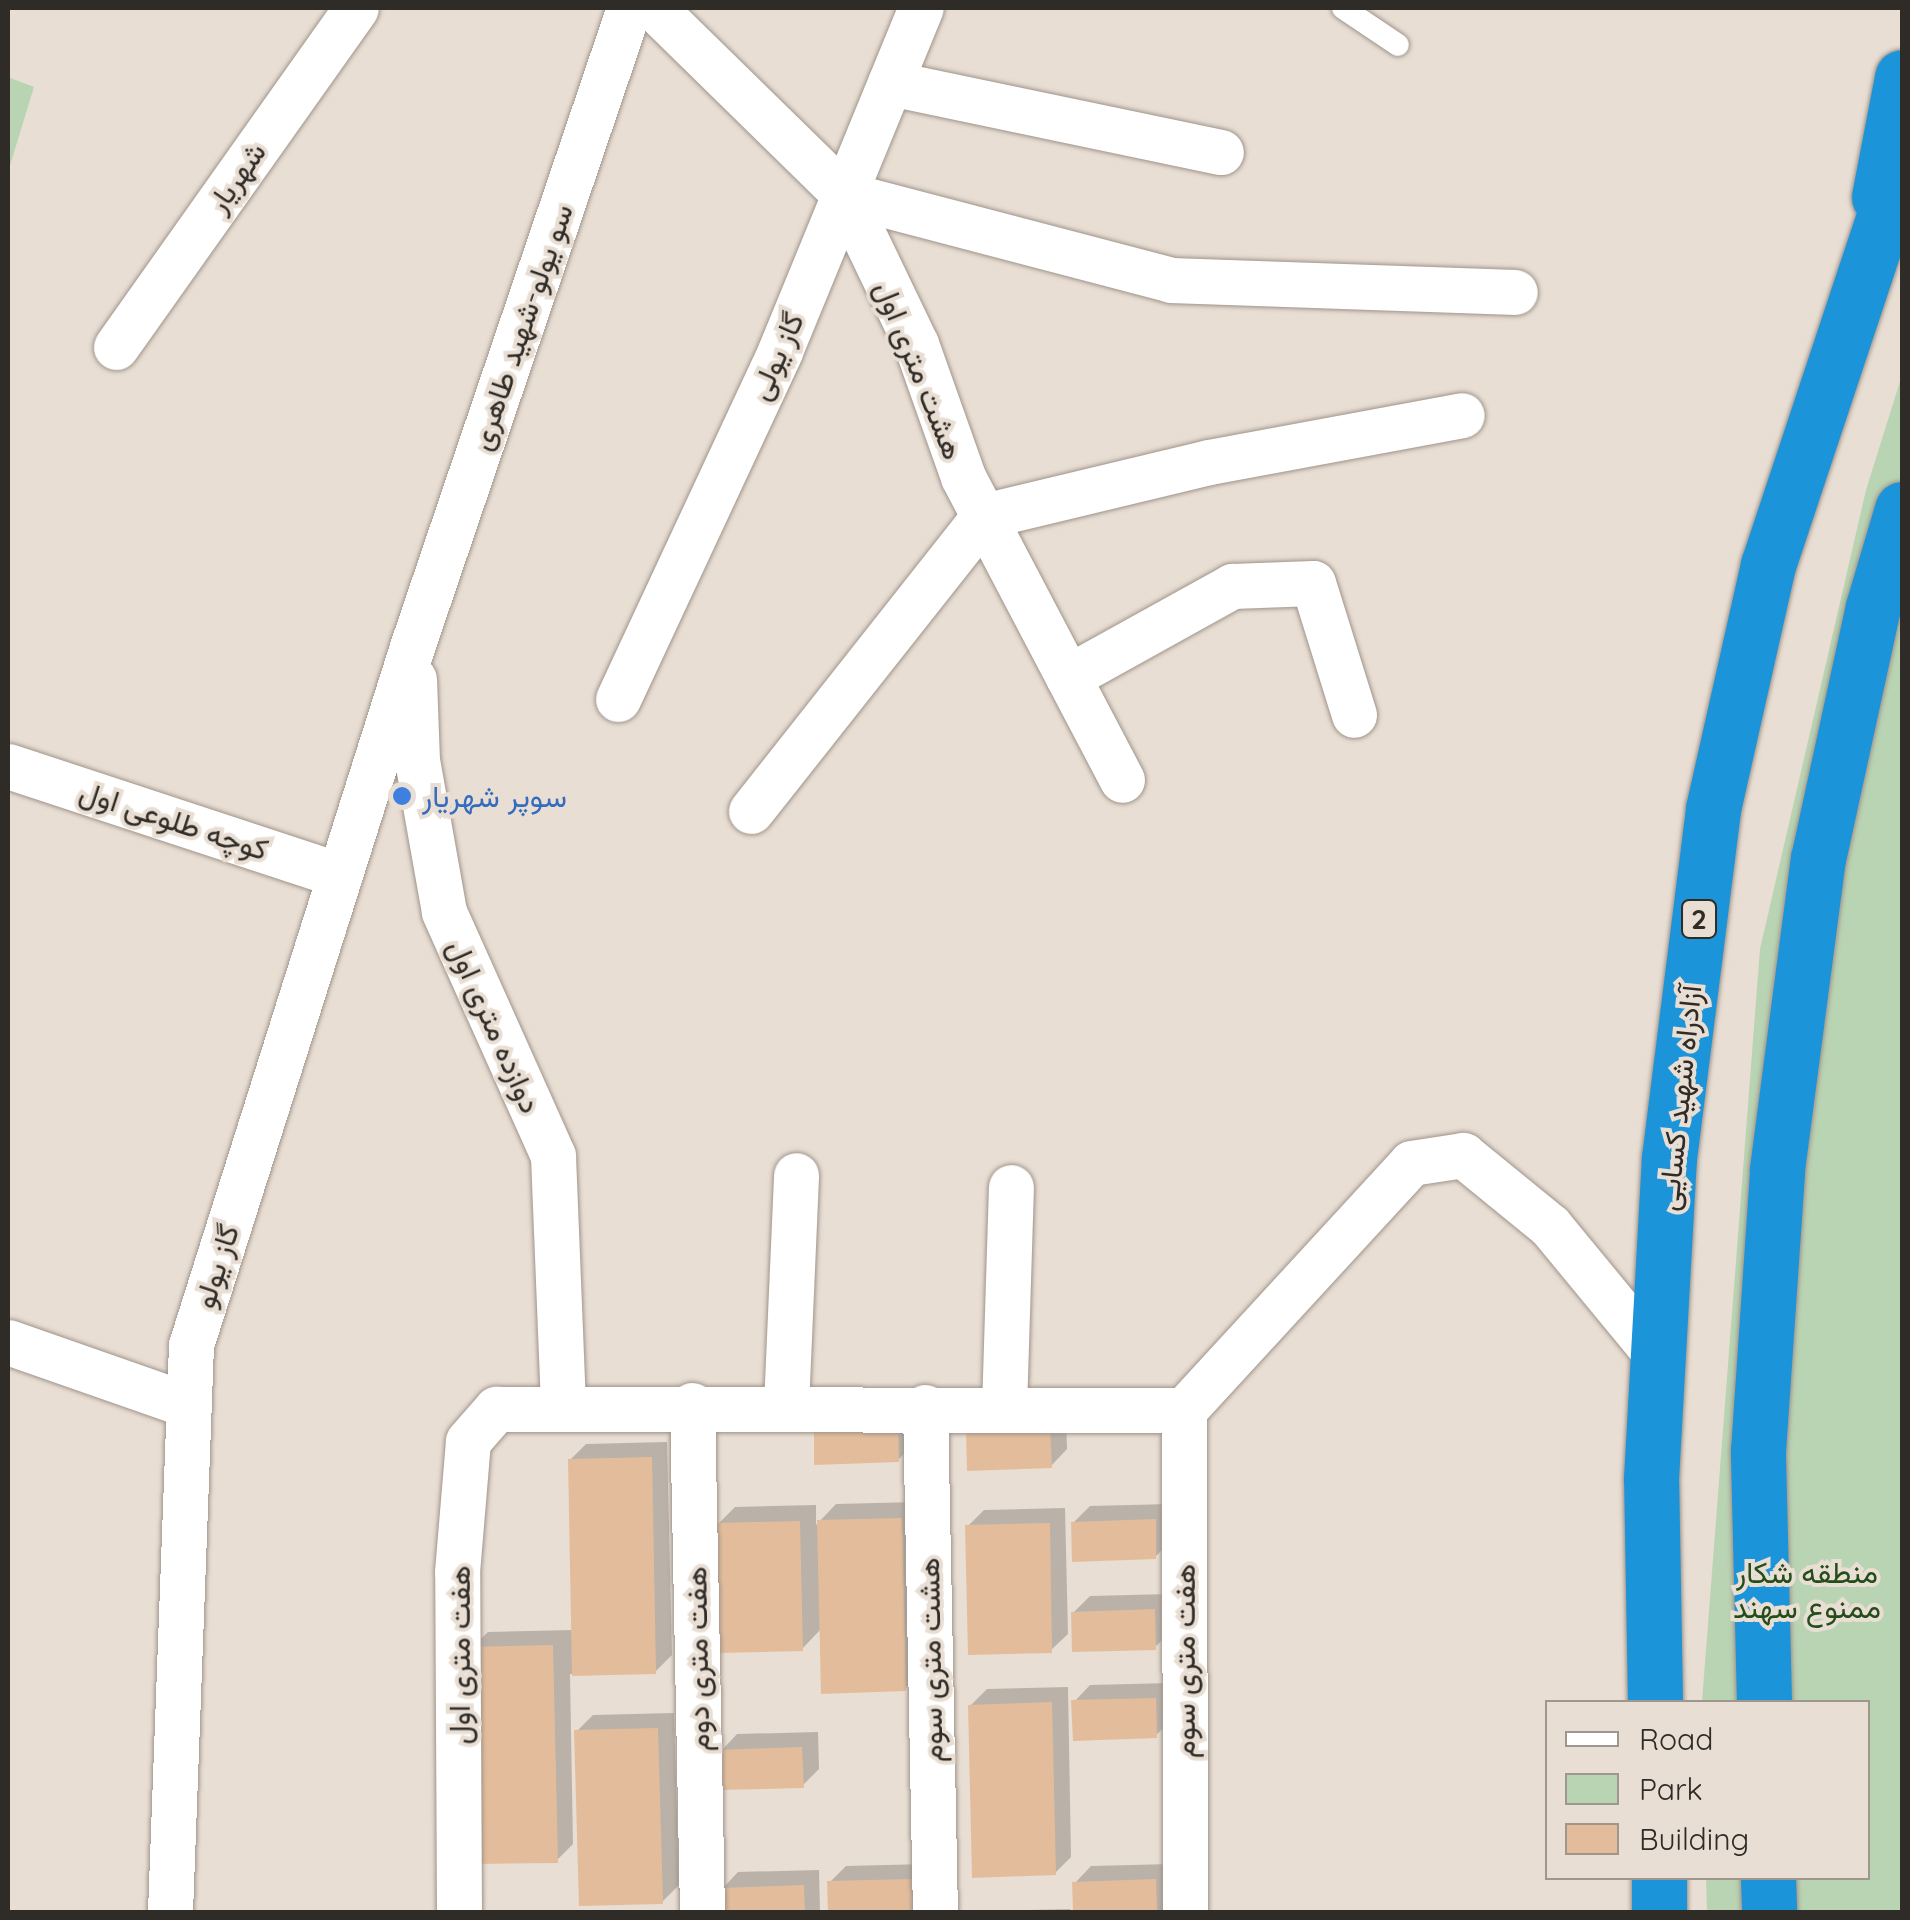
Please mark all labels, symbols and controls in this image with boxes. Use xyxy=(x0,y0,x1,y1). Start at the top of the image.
street label: شهریار xyxy=(199,135,273,219)
street label: سو یولو-شهید طاهری xyxy=(462,199,580,455)
street label: هشت متری اول xyxy=(868,275,972,465)
street label: گاز یولی xyxy=(741,307,811,405)
street label: کوچه طلوعی اول xyxy=(75,773,273,867)
place label: سوپر شهریار xyxy=(422,778,567,814)
marker: سوپر شهریار xyxy=(391,785,413,807)
road number: 2 xyxy=(1679,896,1719,942)
street label: دوازده متری اول xyxy=(441,934,549,1118)
street label: آزادراه شهید کسایی xyxy=(1649,983,1709,1213)
street label: گاز یولو xyxy=(186,1220,246,1312)
park label: منطقه شکار ممنوع سهند xyxy=(1733,1554,1881,1624)
street label: هشت متری سوم xyxy=(910,1557,950,1763)
street label: هفت متری سوم xyxy=(1166,1564,1202,1758)
street label: هفت متری اول xyxy=(441,1565,477,1745)
street label: هفت متری دوم xyxy=(677,1566,717,1752)
legend xyxy=(1545,1700,1870,1880)
text: Road xyxy=(1639,1720,1713,1758)
text: Park xyxy=(1639,1770,1703,1808)
text: Building xyxy=(1639,1820,1749,1858)

